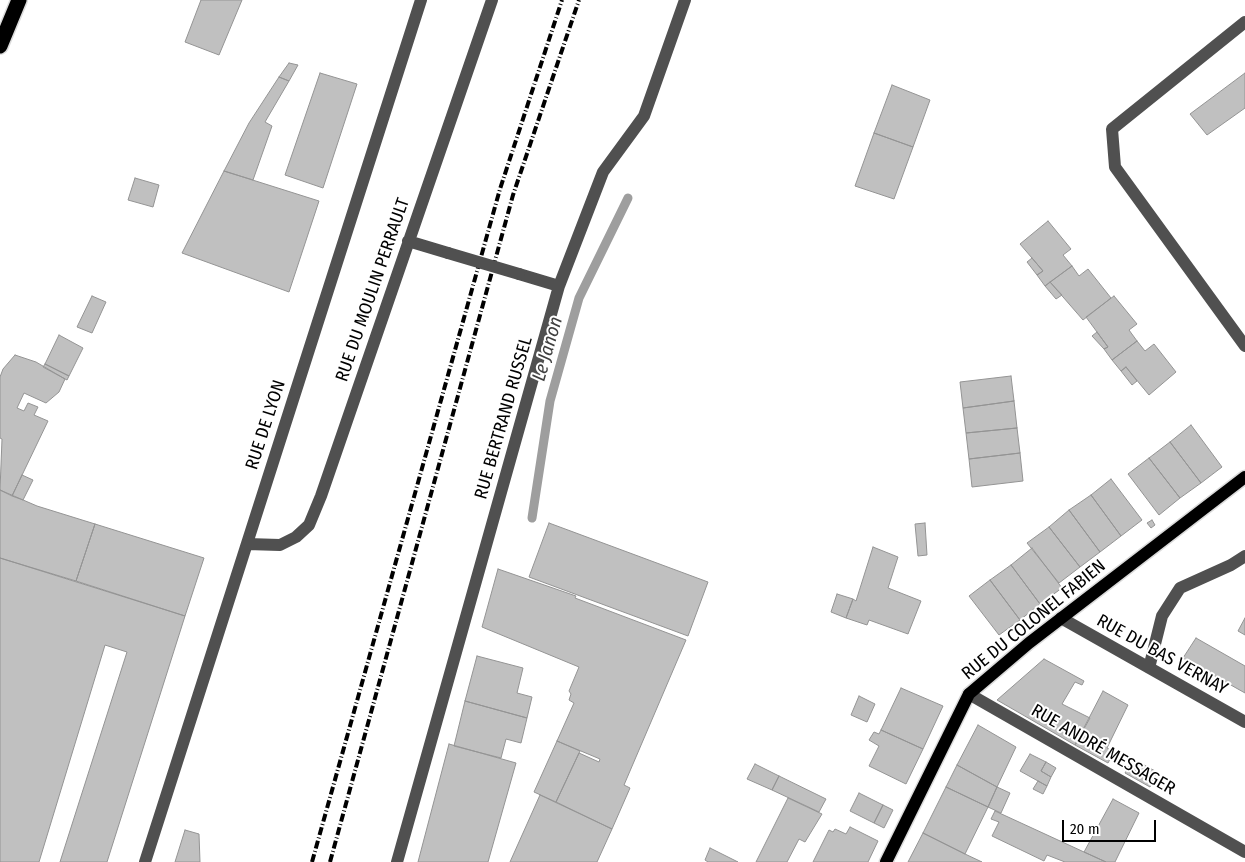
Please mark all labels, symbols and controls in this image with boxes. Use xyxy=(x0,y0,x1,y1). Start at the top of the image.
street label: RUE DU MOULIN PERRAULT xyxy=(331,195,415,385)
water label: Le Janon xyxy=(528,314,568,384)
street label: RUE BERTRAND RUSSEL xyxy=(470,334,538,502)
street label: RUE DE LYON xyxy=(241,377,291,473)
street label: RUE DU COLONEL FABIEN xyxy=(958,555,1110,685)
street label: RUE DU BAS VERNAY xyxy=(1093,610,1231,700)
street label: RUE ANDRÉ MESSAGER xyxy=(1027,700,1179,800)
scale bar xyxy=(1065,810,1159,842)
text: 20 m xyxy=(1070,820,1100,838)

